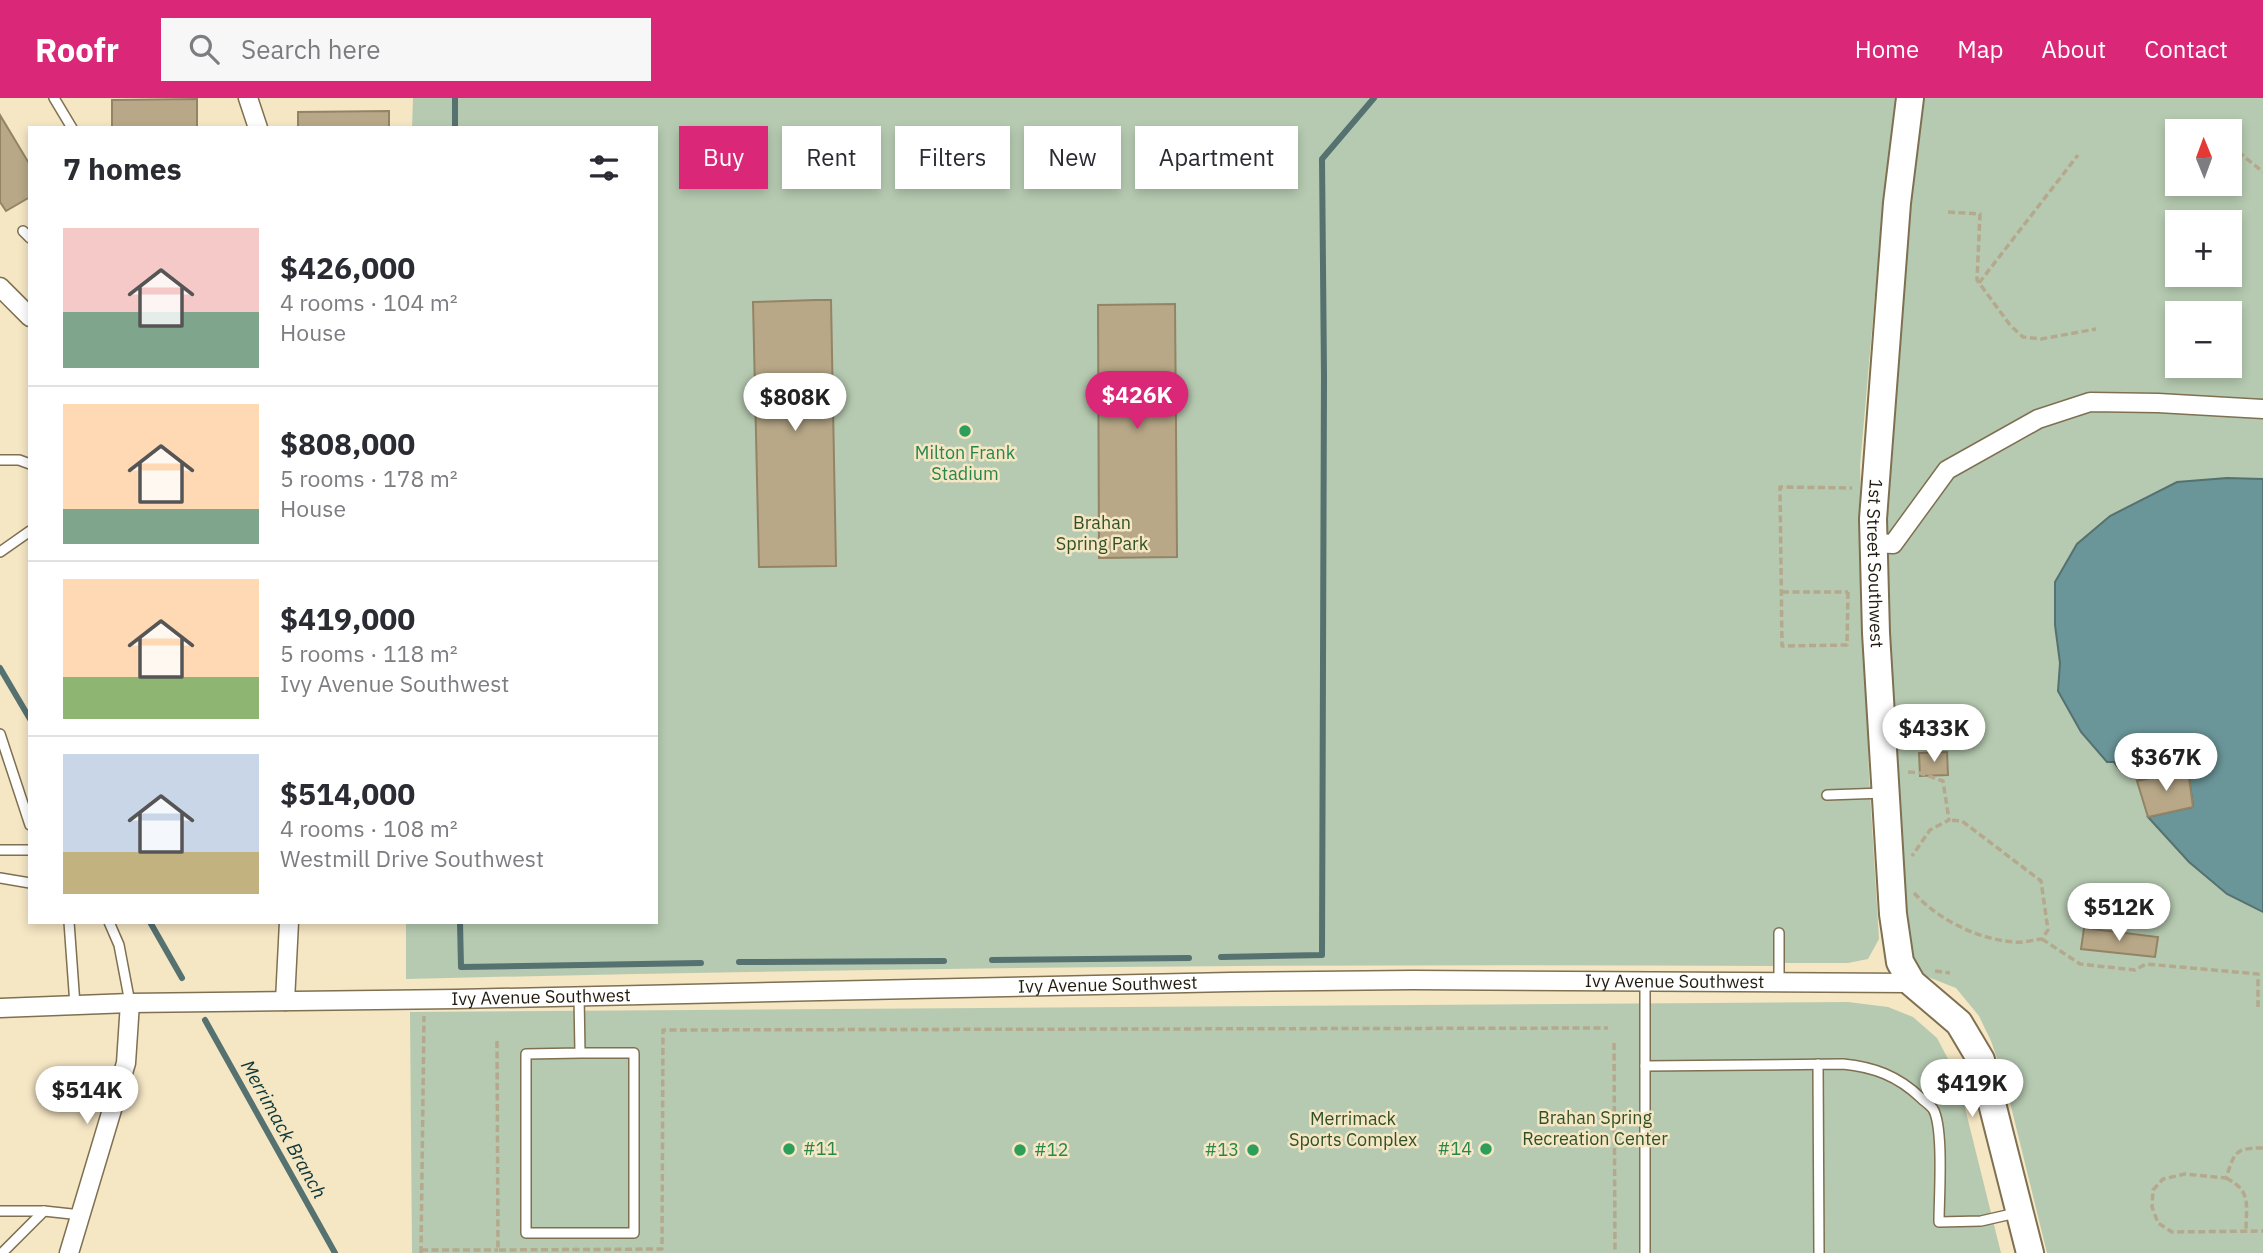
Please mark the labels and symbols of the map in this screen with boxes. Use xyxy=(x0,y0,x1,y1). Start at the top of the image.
north arrow xyxy=(2165,119,2242,196)
pin: $426K xyxy=(1088,372,1186,431)
pin: $808K xyxy=(746,374,844,433)
marker: Milton Frank Stadium xyxy=(957,423,973,439)
place label: Milton Frank Stadium xyxy=(915,441,1016,485)
street label: 1st Street Southwest xyxy=(1862,478,1889,649)
park label: Brahan Spring Park xyxy=(1056,511,1149,555)
pin: $433K xyxy=(1885,704,1983,764)
pin: $367K xyxy=(2117,734,2215,793)
pin: $512K xyxy=(2070,884,2168,943)
street label: Ivy Avenue Southwest xyxy=(1585,969,1765,993)
street label: Ivy Avenue Southwest xyxy=(1018,971,1198,998)
street label: Ivy Avenue Southwest xyxy=(451,983,631,1010)
water label: Merrimack Branch xyxy=(236,1056,332,1202)
pin: $419K xyxy=(1923,1060,2021,1119)
pin: $514K xyxy=(38,1066,136,1126)
park label: Brahan Spring Recreation Center xyxy=(1522,1106,1668,1150)
park label: Merrimack Sports Complex xyxy=(1289,1107,1417,1151)
place label: #11 xyxy=(803,1137,837,1160)
place label: #14 xyxy=(1438,1137,1472,1160)
place label: #12 xyxy=(1034,1138,1068,1161)
place label: #13 xyxy=(1205,1138,1239,1161)
marker: #11 xyxy=(781,1141,797,1157)
marker: #14 xyxy=(1478,1141,1494,1157)
marker: #12 xyxy=(1012,1142,1028,1158)
marker: #13 xyxy=(1245,1142,1261,1158)

